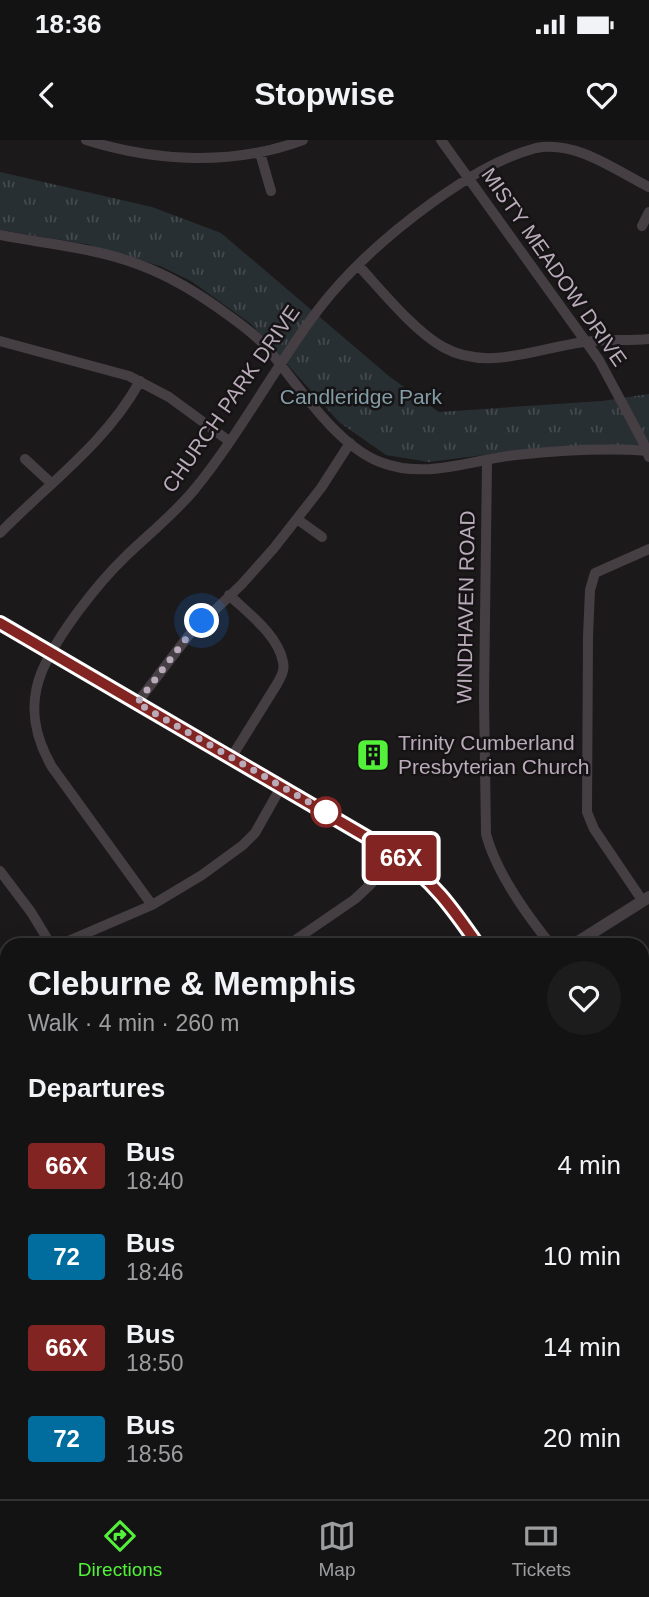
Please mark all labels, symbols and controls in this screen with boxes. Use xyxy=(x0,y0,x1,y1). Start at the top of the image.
text: 18:36 xyxy=(35,9,102,39)
icon: back xyxy=(28,76,66,114)
text: Stopwise xyxy=(254,76,395,112)
icon: heart xyxy=(583,76,621,114)
street label: MISTY MEADOW DRIVE xyxy=(477,163,632,370)
street label: CHURCH PARK DRIVE xyxy=(157,301,304,496)
park label: Candleridge Park xyxy=(280,385,443,408)
street label: WINDHAVEN ROAD xyxy=(452,510,479,704)
your location xyxy=(184,603,219,638)
place label: Trinity Cumberland Presbyterian Church xyxy=(398,731,589,778)
building icon: Trinity Cumberland Presbyterian Church xyxy=(354,736,392,774)
unlabelled marker xyxy=(311,797,341,827)
line badge: 66X xyxy=(361,835,441,881)
text: 66X xyxy=(380,844,422,871)
button: heart xyxy=(547,961,621,1035)
text: Cleburne & Memphis xyxy=(28,965,356,1002)
text: Walk · 4 min · 260 m xyxy=(28,1010,239,1036)
text: Departures xyxy=(28,1073,165,1103)
text: Bus xyxy=(126,1137,175,1167)
text: 4 min xyxy=(557,1150,621,1180)
text: 66X xyxy=(45,1152,88,1179)
text: 18:40 xyxy=(126,1168,184,1194)
text: Bus xyxy=(126,1228,175,1258)
text: 10 min xyxy=(543,1241,621,1271)
text: 72 xyxy=(53,1243,80,1270)
text: 18:46 xyxy=(126,1259,184,1285)
text: Bus xyxy=(126,1319,175,1349)
text: 14 min xyxy=(543,1332,621,1362)
text: 66X xyxy=(45,1334,88,1361)
text: 18:50 xyxy=(126,1350,184,1376)
text: Bus xyxy=(126,1410,175,1440)
text: 20 min xyxy=(543,1423,621,1453)
text: 72 xyxy=(53,1425,80,1452)
text: 18:56 xyxy=(126,1441,184,1467)
tab: Directions xyxy=(78,1517,162,1581)
tab: Map xyxy=(318,1517,356,1581)
tab: Tickets xyxy=(512,1517,571,1581)

